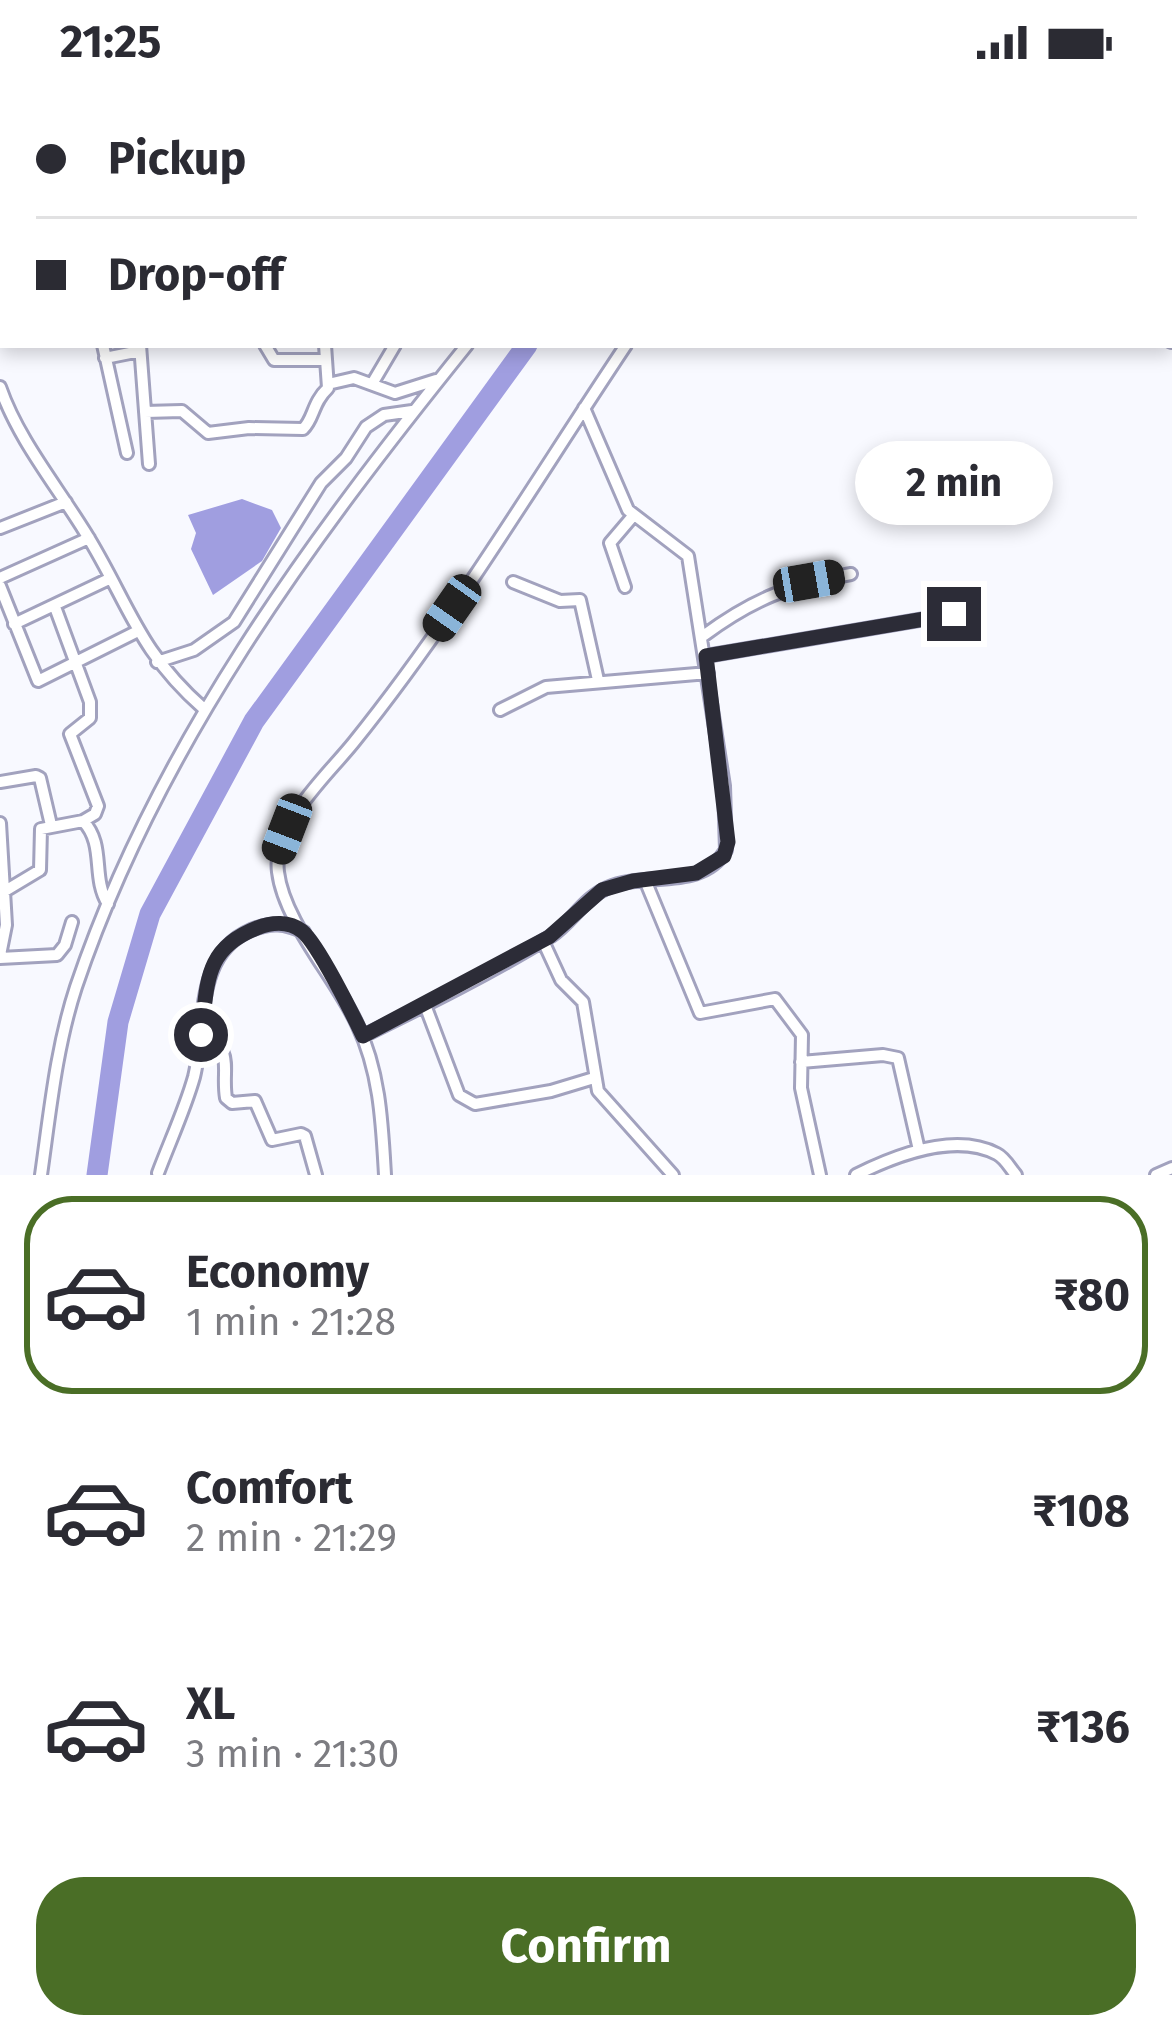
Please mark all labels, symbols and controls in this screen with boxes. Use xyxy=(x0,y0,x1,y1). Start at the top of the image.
text: 21:25 xyxy=(60,15,161,69)
text: Pickup xyxy=(108,132,246,186)
text: Drop-off xyxy=(108,248,284,302)
callout: 2 min xyxy=(855,440,1053,524)
text: 2 min xyxy=(906,460,1002,506)
car xyxy=(770,557,848,605)
car xyxy=(417,568,487,648)
route end xyxy=(927,587,981,641)
car xyxy=(257,789,317,869)
route start xyxy=(174,1008,228,1062)
icon: car xyxy=(42,1241,150,1349)
text: Economy xyxy=(186,1245,369,1299)
text: ₹80 xyxy=(1054,1268,1130,1322)
text: 1 min · 21:28 xyxy=(186,1299,396,1345)
icon: car xyxy=(42,1457,150,1565)
text: Comfort xyxy=(186,1461,353,1515)
text: ₹108 xyxy=(1032,1484,1130,1538)
text: 2 min · 21:29 xyxy=(186,1515,397,1561)
icon: car xyxy=(42,1673,150,1781)
text: XL xyxy=(186,1677,235,1731)
text: ₹136 xyxy=(1036,1700,1130,1754)
text: 3 min · 21:30 xyxy=(186,1731,399,1777)
button: Confirm xyxy=(36,1877,1136,2015)

